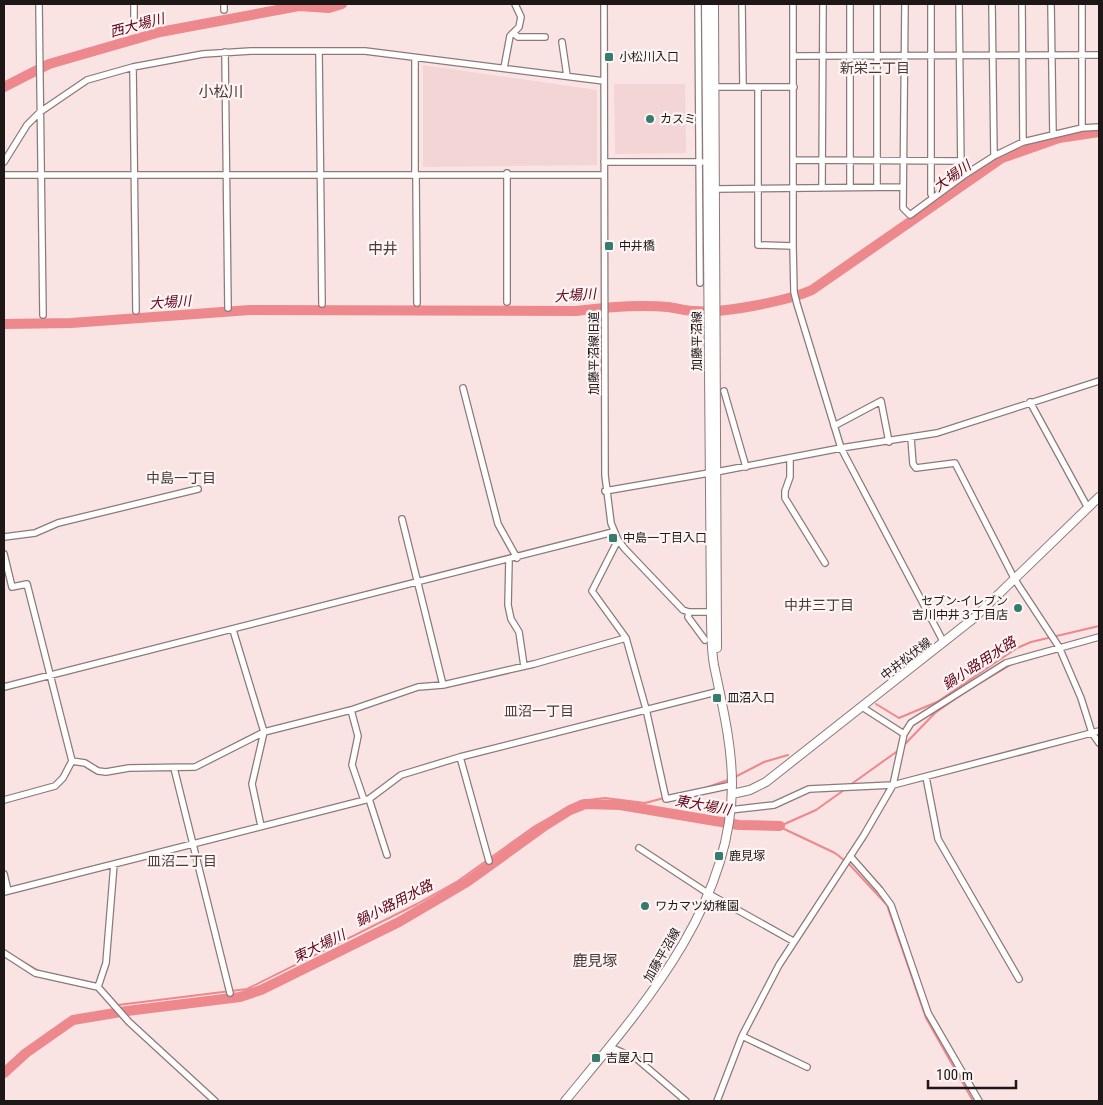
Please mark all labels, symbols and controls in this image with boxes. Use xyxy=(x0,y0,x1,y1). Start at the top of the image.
water label: 西大場川 xyxy=(108,10,168,40)
place label: 小松川入口 xyxy=(619,50,679,64)
marker: 小松川入口 xyxy=(603,51,615,63)
district label: 新栄二丁目 xyxy=(840,60,910,76)
district label: 小松川 xyxy=(198,83,244,101)
place label: カスミ xyxy=(660,112,696,126)
marker: カスミ xyxy=(644,113,656,125)
water label: 大場川 xyxy=(930,156,975,195)
place label: 中井橋 xyxy=(619,239,655,253)
district label: 中井 xyxy=(368,240,398,258)
marker: 中井橋 xyxy=(603,240,615,252)
water label: 大場川 xyxy=(553,285,599,304)
water label: 大場川 xyxy=(148,292,194,311)
street label: 加藤平沼線旧道 xyxy=(587,311,601,395)
street label: 加藤平沼線 xyxy=(690,311,704,371)
district label: 中島一丁目 xyxy=(146,470,216,486)
place label: 中島一丁目入口 xyxy=(623,531,707,545)
marker: 中島一丁目入口 xyxy=(607,532,619,544)
place label: セブン-イレブン 吉川中井３丁目店 xyxy=(912,594,1008,622)
district label: 中井三丁目 xyxy=(784,597,854,613)
marker: セブン-イレブン 吉川中井３丁目店 xyxy=(1012,602,1024,614)
water label: 鍋小路用水路 xyxy=(939,633,1019,693)
street label: 中井松伏線 xyxy=(878,635,934,683)
place label: 皿沼入口 xyxy=(727,691,775,705)
marker: 皿沼入口 xyxy=(711,692,723,704)
district label: 皿沼一丁目 xyxy=(504,703,574,719)
water label: 東大場川 xyxy=(674,792,734,818)
place label: 鹿見塚 xyxy=(729,849,765,863)
marker: 鹿見塚 xyxy=(713,850,725,862)
district label: 皿沼二丁目 xyxy=(147,853,217,869)
water label: 鍋小路用水路 xyxy=(353,876,436,929)
place label: ワカマツ幼稚園 xyxy=(655,899,739,913)
marker: ワカマツ幼稚園 xyxy=(639,900,651,912)
water label: 東大場川 xyxy=(290,926,349,965)
street label: 加藤平沼線 xyxy=(641,926,683,984)
district label: 鹿見塚 xyxy=(572,952,618,970)
place label: 吉屋入口 xyxy=(606,1051,654,1065)
marker: 吉屋入口 xyxy=(590,1052,602,1064)
scale bar xyxy=(928,1058,1016,1090)
text: 100 m xyxy=(936,1066,973,1084)

